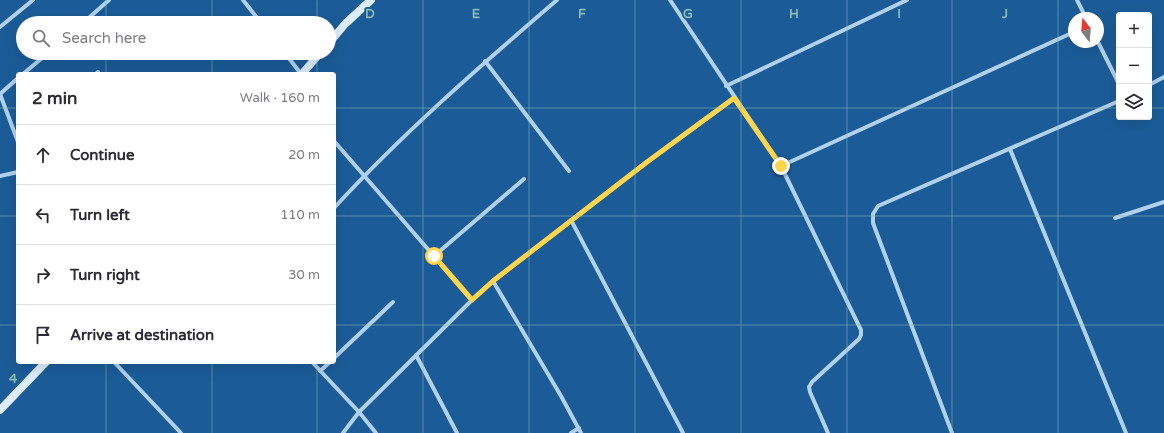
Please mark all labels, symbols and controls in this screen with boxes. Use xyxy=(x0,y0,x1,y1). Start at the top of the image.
text: D xyxy=(365,6,375,22)
text: E xyxy=(472,6,480,22)
text: F xyxy=(578,6,586,22)
text: G xyxy=(683,6,693,22)
text: H xyxy=(789,6,799,22)
text: I xyxy=(897,6,901,22)
text: J xyxy=(1001,6,1008,22)
north arrow xyxy=(1068,12,1104,48)
map controls xyxy=(1116,12,1152,120)
button: + xyxy=(1116,12,1152,48)
search box xyxy=(16,16,336,60)
icon: search xyxy=(30,27,52,49)
text: Search here xyxy=(62,29,146,47)
button: − xyxy=(1116,48,1152,84)
button: layers xyxy=(1116,84,1152,120)
text: 2 min xyxy=(32,88,77,109)
text: Walk · 160 m xyxy=(240,90,320,106)
icon: ahead xyxy=(32,144,54,166)
text: Continue xyxy=(70,146,134,164)
text: 20 m xyxy=(288,147,320,163)
route end xyxy=(772,157,790,175)
icon: left xyxy=(32,204,54,226)
text: Turn left xyxy=(70,206,130,224)
text: 110 m xyxy=(280,207,320,223)
route start xyxy=(425,247,443,265)
icon: right xyxy=(32,264,54,286)
text: Turn right xyxy=(70,266,140,284)
text: 30 m xyxy=(288,267,320,283)
icon: arrive xyxy=(32,324,54,346)
text: Arrive at destination xyxy=(70,326,214,344)
text: 4 xyxy=(9,371,18,387)

